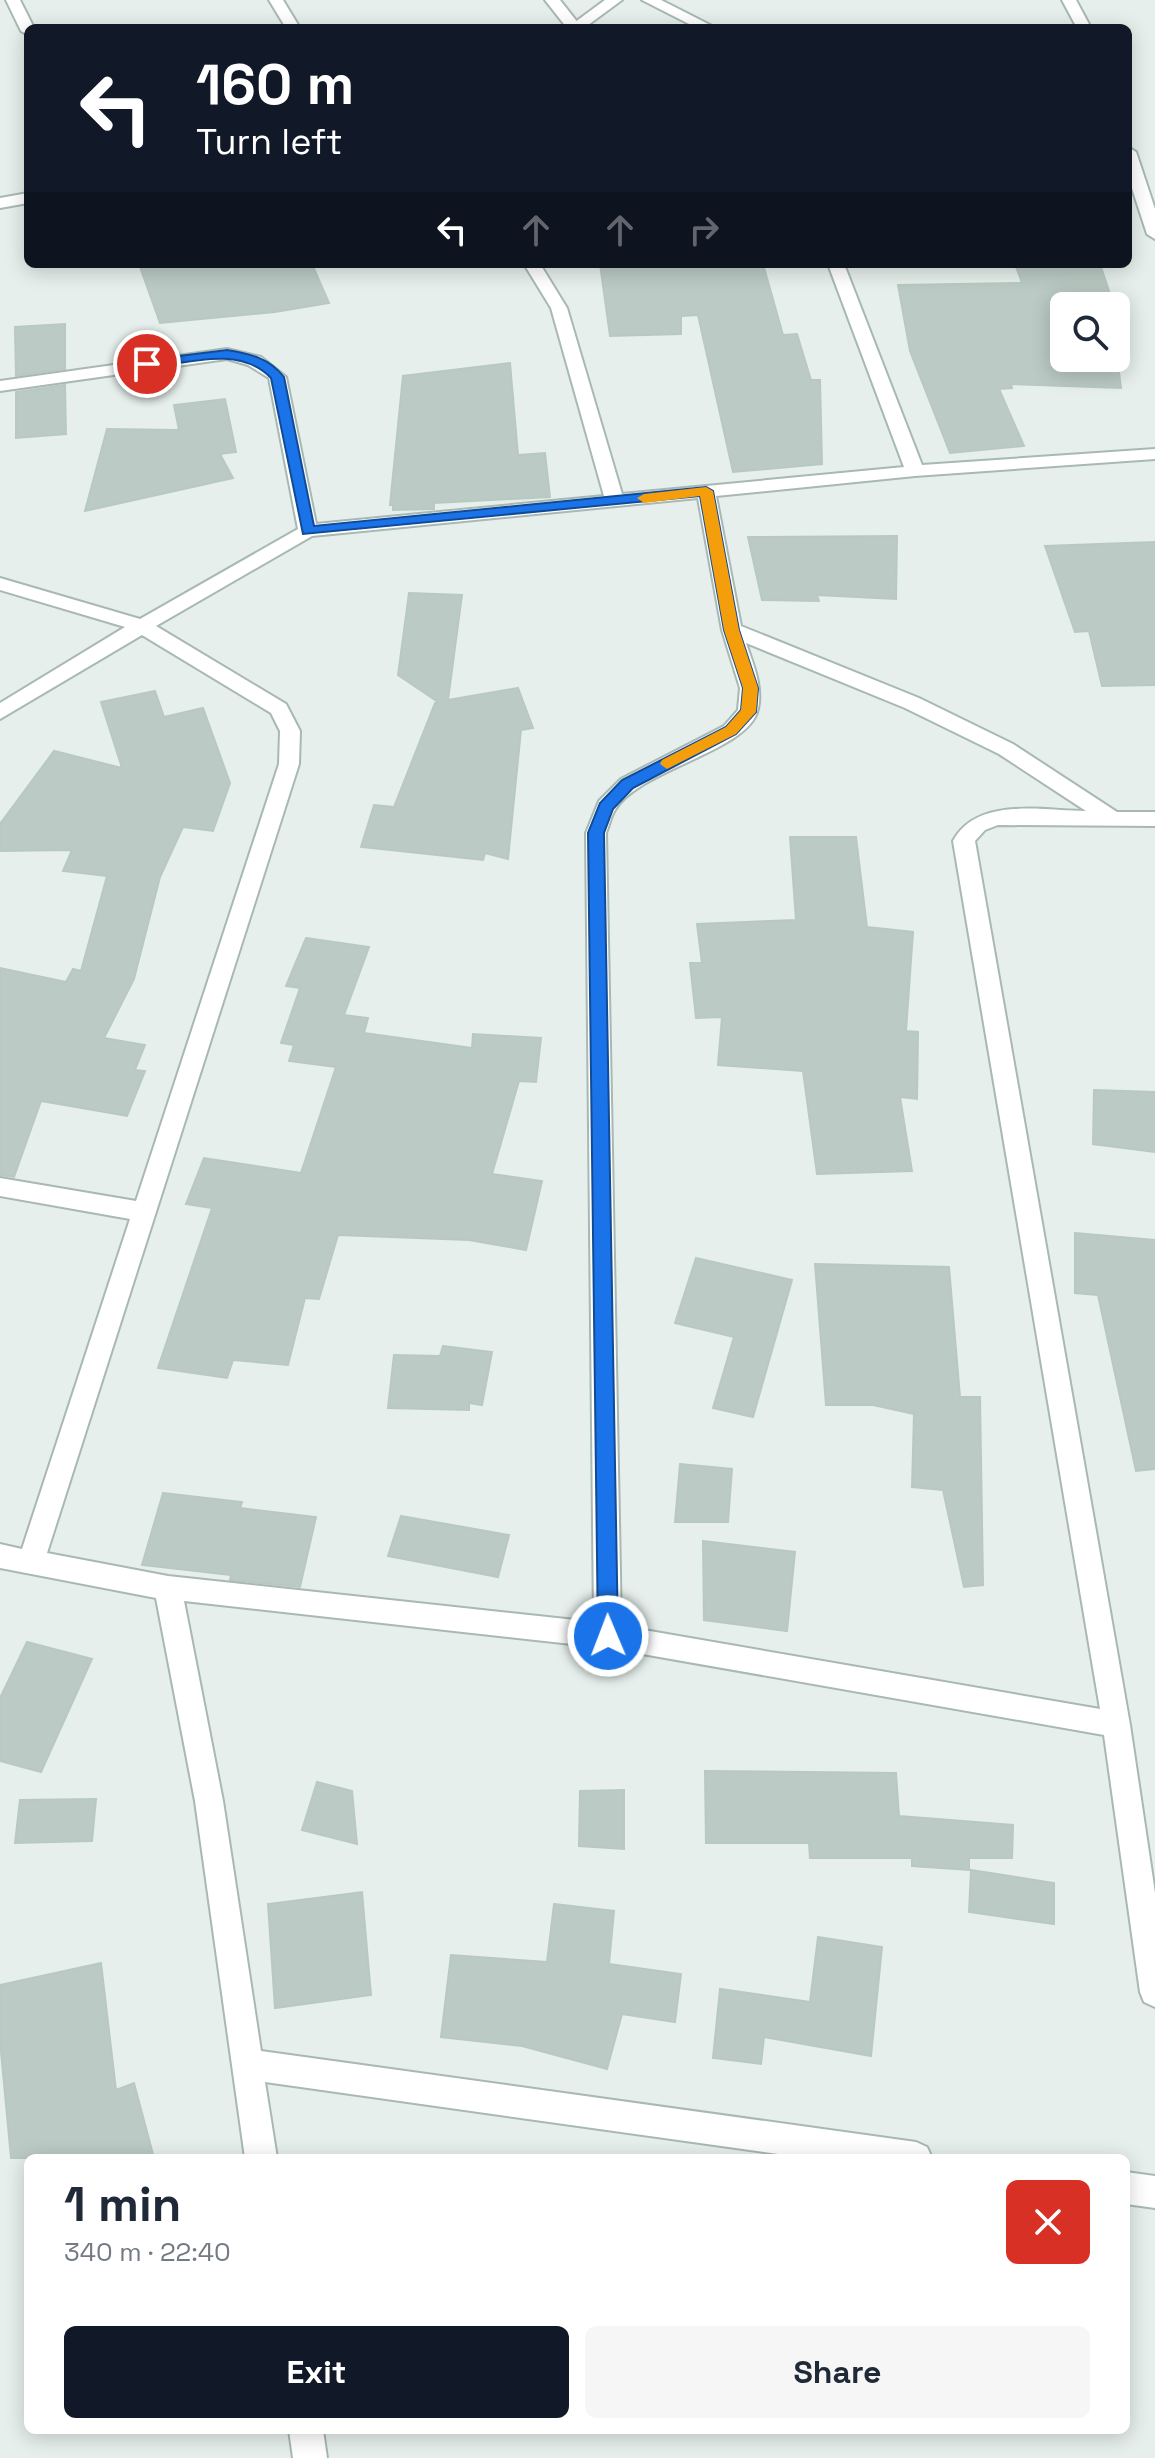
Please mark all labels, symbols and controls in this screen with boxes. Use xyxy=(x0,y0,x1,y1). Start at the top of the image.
text: 160 m xyxy=(196,49,354,120)
icon: left xyxy=(64,56,168,160)
text: Turn left xyxy=(196,119,343,165)
icon: left xyxy=(430,208,474,252)
icon: ahead xyxy=(514,208,558,252)
icon: ahead xyxy=(598,208,642,252)
icon: right xyxy=(682,208,726,252)
map controls xyxy=(1050,292,1130,372)
button: search xyxy=(1050,292,1130,372)
pin xyxy=(113,330,181,398)
icon: arrive xyxy=(125,342,169,386)
position arrow xyxy=(566,1594,650,1678)
text: 1 min xyxy=(64,2174,181,2235)
button: close xyxy=(1006,2180,1090,2264)
text: 340 m · 22:40 xyxy=(64,2235,231,2269)
button: Exit xyxy=(64,2326,569,2418)
button: Share xyxy=(585,2326,1090,2418)

